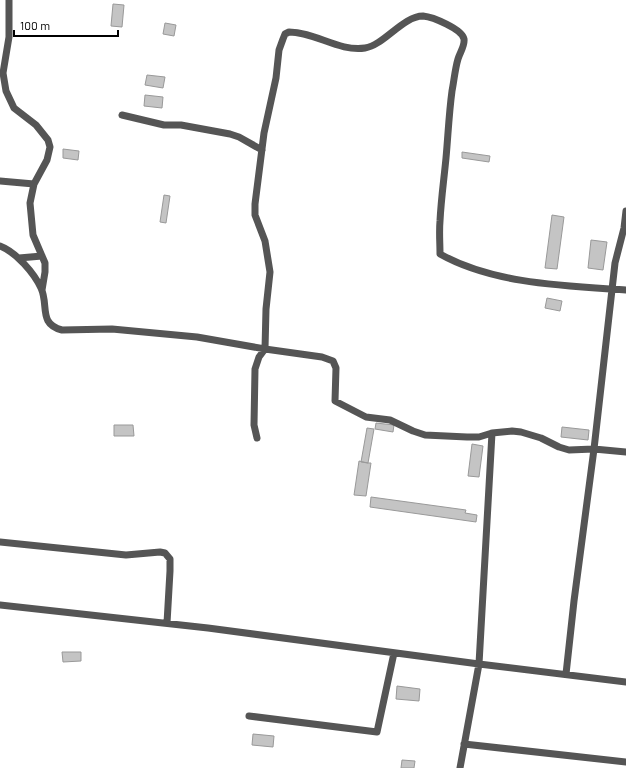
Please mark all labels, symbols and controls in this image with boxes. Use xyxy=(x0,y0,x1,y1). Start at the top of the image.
scale bar xyxy=(14,12,118,38)
text: 100 m xyxy=(20,18,50,32)

